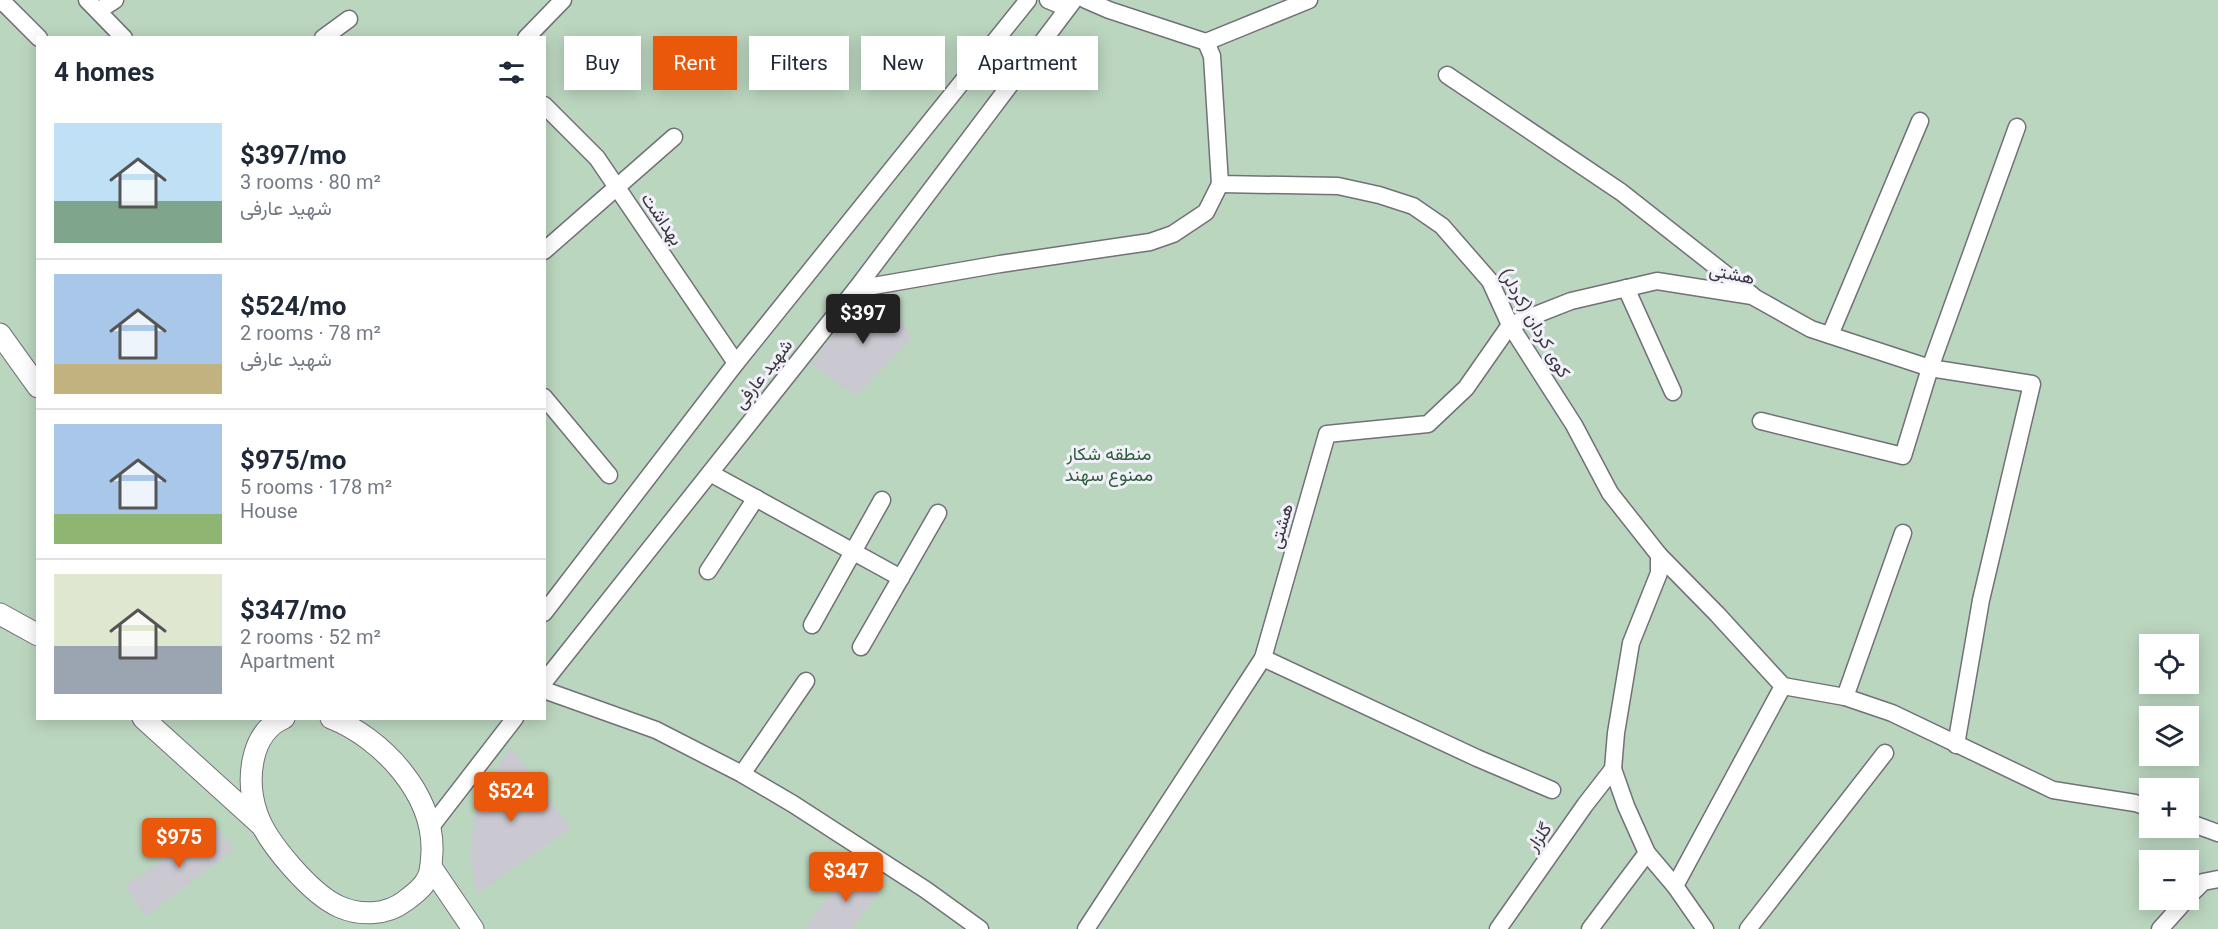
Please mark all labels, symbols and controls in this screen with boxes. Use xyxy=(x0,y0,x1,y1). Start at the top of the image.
chip: Buy xyxy=(564,36,641,90)
chip: Rent xyxy=(653,36,737,90)
chip: Filters xyxy=(749,36,849,90)
chip: New xyxy=(861,36,945,90)
chip: Apartment xyxy=(957,36,1098,90)
icon: filters xyxy=(495,56,528,89)
text: 4 homes xyxy=(54,57,155,87)
text: $397/mo xyxy=(240,140,347,170)
icon: home xyxy=(102,147,174,219)
text: 3 rooms · 80 m² xyxy=(240,170,381,194)
street label: بهداشت xyxy=(636,188,688,250)
text: شهید عارفی xyxy=(240,196,332,220)
street label: هشتی xyxy=(1707,259,1757,289)
street label: کوی کردان (کردلر) xyxy=(1495,264,1575,382)
text: $524/mo xyxy=(240,291,347,321)
pin: $397 xyxy=(827,294,899,345)
icon: home xyxy=(102,298,174,370)
text: $397 xyxy=(840,301,886,325)
text: 2 rooms · 78 m² xyxy=(240,321,381,345)
street label: شهید عارفی xyxy=(729,335,797,413)
text: شهید عارفی xyxy=(240,347,332,371)
park label: منطقه شکار ممنوع سهند xyxy=(1065,443,1153,487)
text: $975/mo xyxy=(240,445,347,475)
icon: home xyxy=(102,448,174,520)
text: 5 rooms · 178 m² xyxy=(240,475,392,499)
text: House xyxy=(240,499,298,523)
street label: هشتی xyxy=(1264,501,1298,551)
text: $347/mo xyxy=(240,595,347,625)
icon: home xyxy=(102,598,174,670)
text: 2 rooms · 52 m² xyxy=(240,625,381,649)
map controls xyxy=(2139,634,2199,910)
button: locate xyxy=(2139,634,2199,694)
text: Apartment xyxy=(240,649,335,673)
button: layers xyxy=(2139,706,2199,766)
pin: $524 xyxy=(475,772,547,823)
button: + xyxy=(2139,778,2199,838)
text: $524 xyxy=(488,779,534,803)
pin: $975 xyxy=(143,818,215,869)
street label: گلزار xyxy=(1521,818,1557,856)
text: $975 xyxy=(156,825,202,849)
button: − xyxy=(2139,850,2199,910)
pin: $347 xyxy=(810,852,882,903)
text: $347 xyxy=(823,859,869,883)

